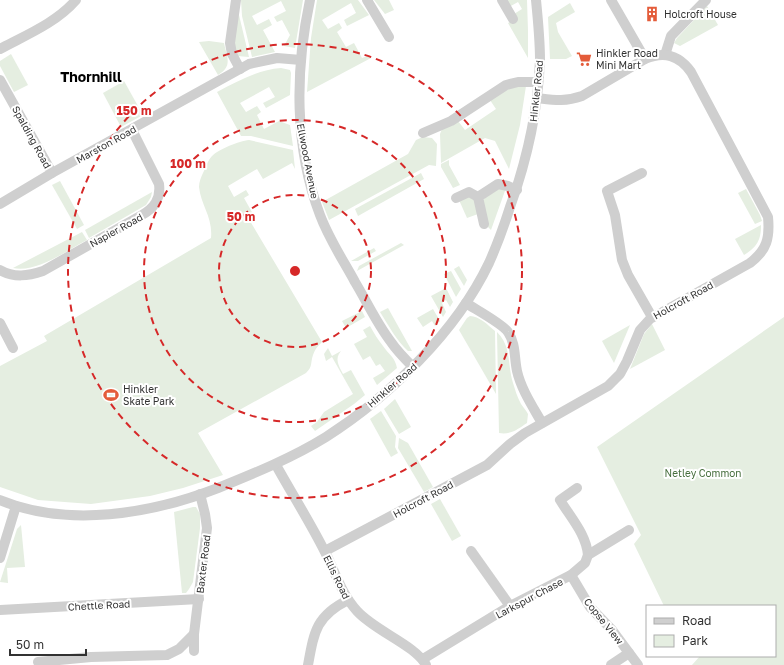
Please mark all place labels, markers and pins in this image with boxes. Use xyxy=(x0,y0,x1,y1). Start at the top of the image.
building icon: Holcroft House xyxy=(643,5,661,23)
place label: Holcroft House xyxy=(664,8,737,20)
place label: Hinkler Road Mini Mart xyxy=(596,47,658,71)
supermarket icon: Hinkler Road Mini Mart xyxy=(575,50,593,68)
centre of rings xyxy=(288,264,302,278)
place label: Hinkler Skate Park xyxy=(123,383,175,407)
sports icon: Hinkler Skate Park xyxy=(102,386,120,404)

